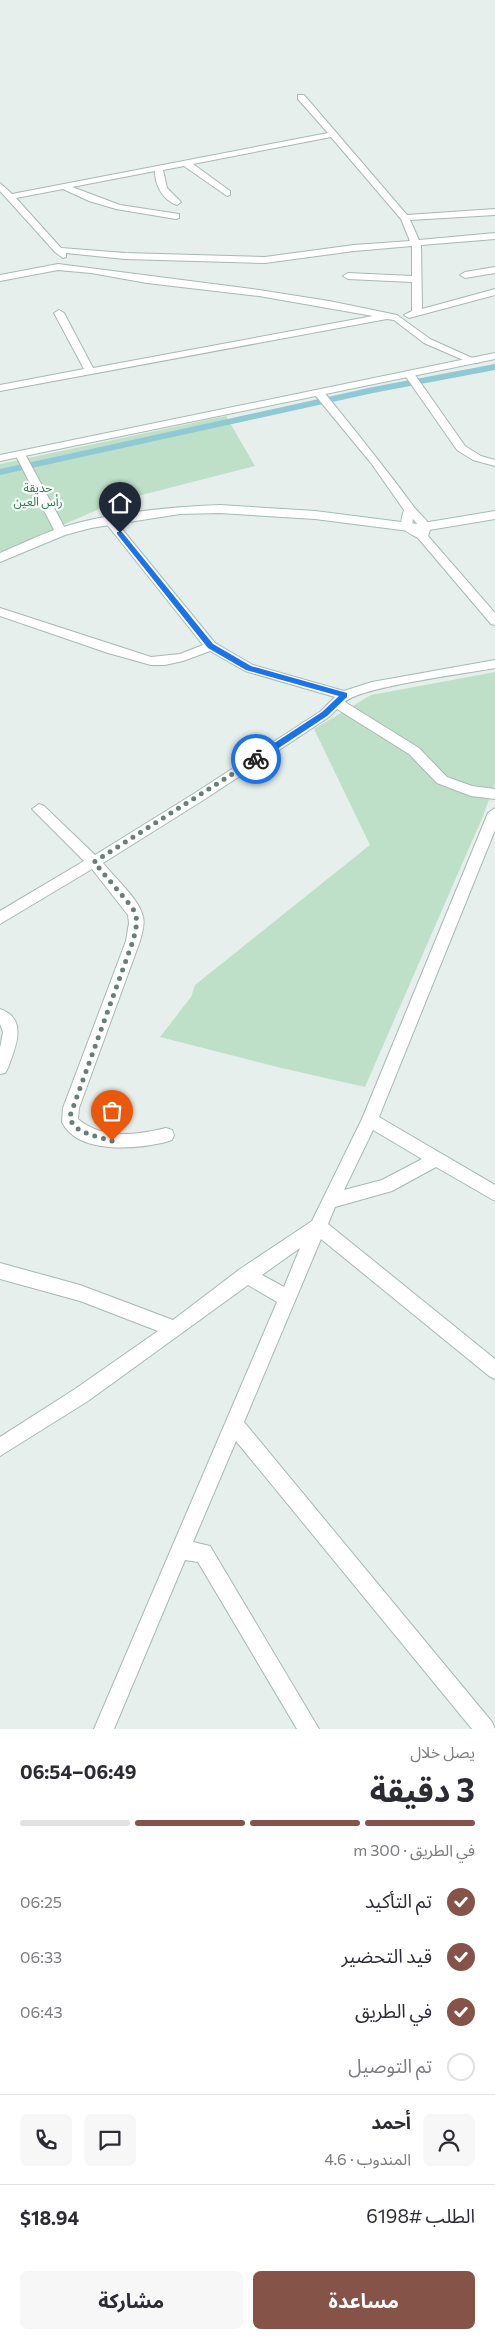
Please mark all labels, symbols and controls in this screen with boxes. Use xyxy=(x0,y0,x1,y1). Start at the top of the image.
park label: حديقة رأس العين xyxy=(13,480,63,509)
pin xyxy=(99,482,141,533)
icon: home xyxy=(106,489,134,517)
courier xyxy=(231,734,281,784)
icon: bike xyxy=(242,745,270,773)
pin xyxy=(91,1090,133,1141)
icon: bag xyxy=(98,1097,126,1125)
text: يصل خلال xyxy=(410,1742,475,1761)
text: 06:49–06:54 xyxy=(20,1760,137,1783)
text: 3 دقيقة xyxy=(370,1769,475,1809)
text: في الطريق · 300 m xyxy=(353,1840,475,1859)
icon: check xyxy=(447,1888,475,1916)
text: تم التأكيد xyxy=(365,1889,432,1912)
text: 06:25 xyxy=(20,1892,62,1911)
icon: check xyxy=(447,1943,475,1971)
text: قيد التحضير xyxy=(341,1944,432,1967)
text: 06:33 xyxy=(20,1947,62,1966)
icon: check xyxy=(447,1998,475,2026)
text: في الطريق xyxy=(355,1999,432,2022)
text: 06:43 xyxy=(20,2002,63,2021)
text: تم التوصيل xyxy=(348,2054,432,2077)
text: أحمد xyxy=(371,2110,411,2133)
button: phone xyxy=(20,2114,72,2166)
button: chat xyxy=(84,2114,136,2166)
button: person xyxy=(423,2114,475,2166)
text: المندوب · 4.6 xyxy=(324,2149,411,2168)
text: الطلب #6198 xyxy=(366,2204,475,2227)
text: $18.94 xyxy=(20,2206,79,2229)
button: مشاركة xyxy=(20,2271,243,2329)
button: مساعدة xyxy=(253,2271,475,2329)

